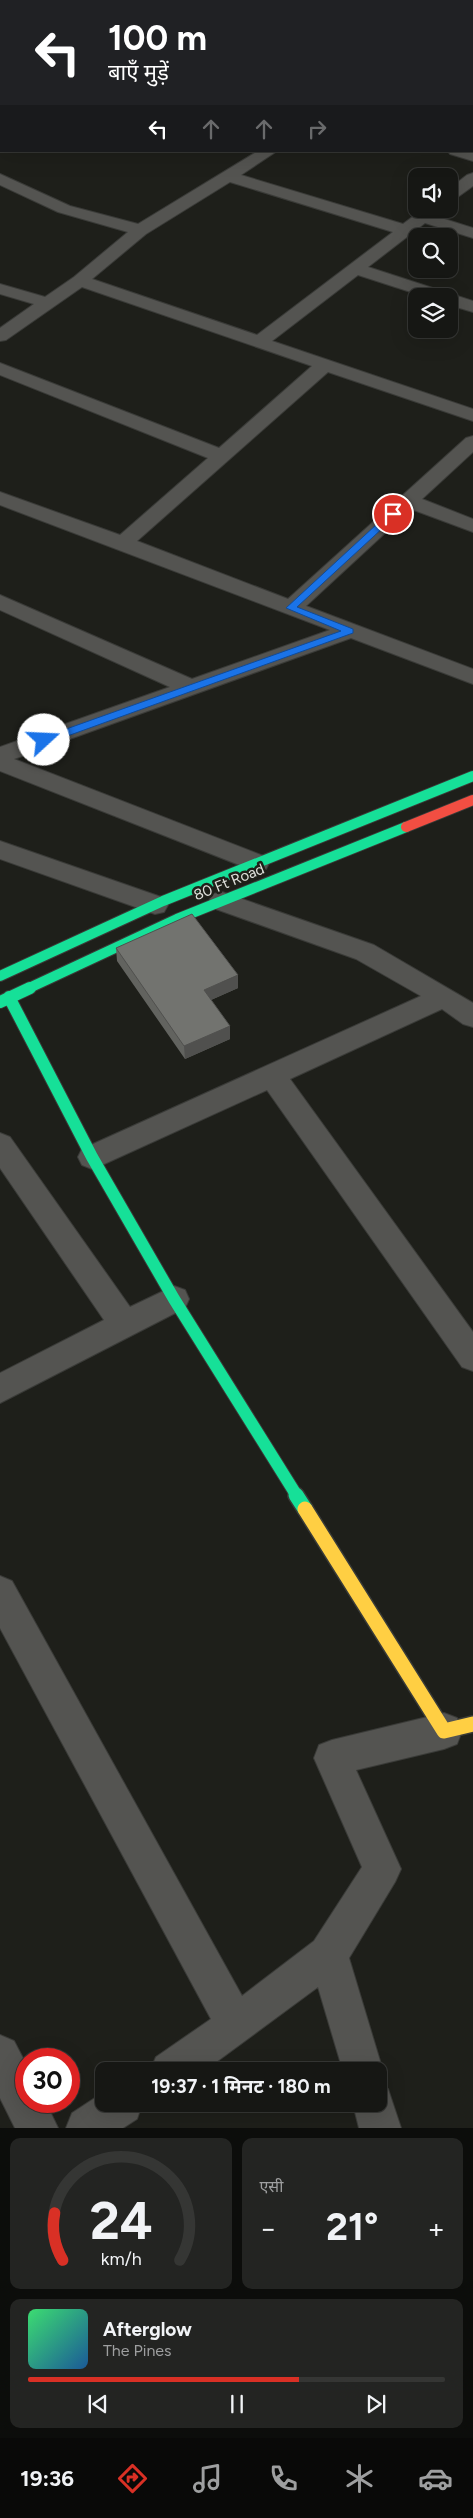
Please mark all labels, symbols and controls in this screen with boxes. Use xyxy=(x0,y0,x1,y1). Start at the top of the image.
text: 100 m xyxy=(108,17,207,59)
icon: left xyxy=(25,20,90,85)
text: बाएँ मुड़ें xyxy=(108,59,169,86)
icon: left xyxy=(144,115,172,143)
icon: ahead xyxy=(197,115,225,143)
icon: ahead xyxy=(250,115,278,143)
icon: right xyxy=(303,115,331,143)
map controls xyxy=(408,168,458,338)
button: sound xyxy=(408,168,458,218)
button: search xyxy=(408,228,458,278)
button: layers xyxy=(408,288,458,338)
pin xyxy=(372,493,414,535)
icon: arrive xyxy=(379,500,407,528)
position arrow xyxy=(17,713,69,765)
street label: 80 Ft Road xyxy=(191,860,267,904)
speed limit sign: 30 xyxy=(15,2048,80,2113)
text: 19:37 · 1 मिनट · 180 m xyxy=(151,2075,331,2098)
text: एसी xyxy=(260,2177,283,2196)
text: 24 xyxy=(89,2190,152,2252)
text: 21° xyxy=(326,2204,378,2250)
text: − xyxy=(260,2211,277,2245)
text: + xyxy=(428,2211,445,2245)
text: km/h xyxy=(100,2248,141,2269)
text: Afterglow xyxy=(103,2318,192,2341)
text: The Pines xyxy=(103,2341,172,2360)
icon: previous xyxy=(84,2390,112,2418)
icon: pause xyxy=(223,2390,251,2418)
icon: next xyxy=(362,2390,390,2418)
icon: directions xyxy=(115,2461,150,2496)
icon: music xyxy=(190,2461,225,2496)
icon: phone xyxy=(266,2461,301,2496)
icon: climate xyxy=(342,2461,377,2496)
icon: car xyxy=(418,2461,453,2496)
text: 19:36 xyxy=(20,2465,74,2492)

